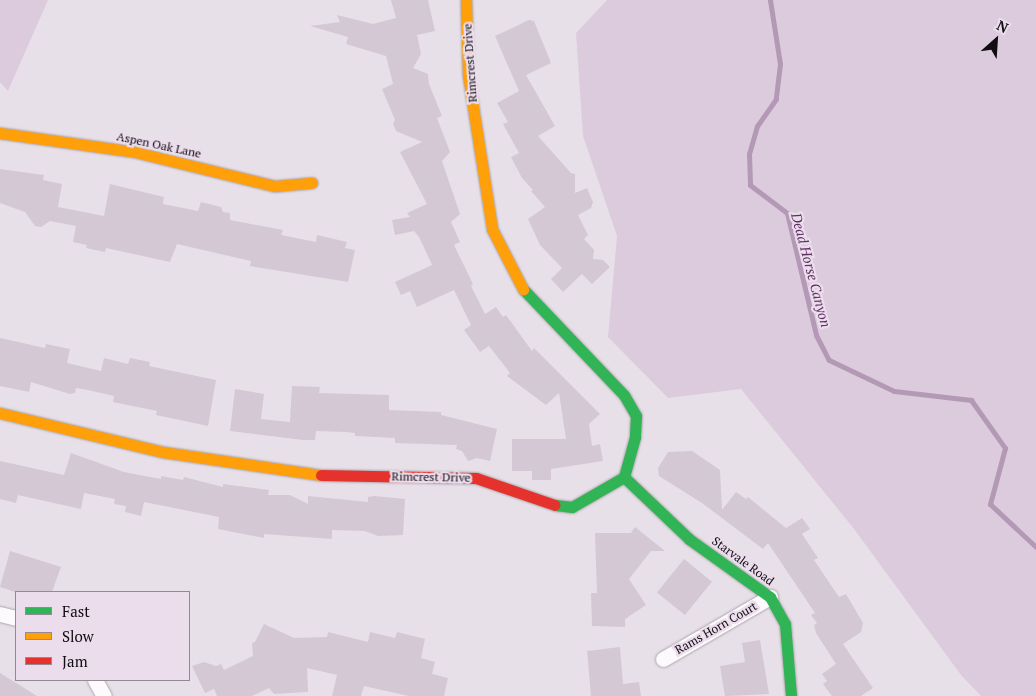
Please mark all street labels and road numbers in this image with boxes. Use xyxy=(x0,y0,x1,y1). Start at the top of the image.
street label: Rimcrest Drive xyxy=(460,23,480,103)
street label: Aspen Oak Lane xyxy=(115,129,203,161)
street label: Rimcrest Drive xyxy=(391,469,471,485)
street label: Starvale Road xyxy=(709,534,777,588)
street label: Rams Horn Court xyxy=(672,599,760,657)

